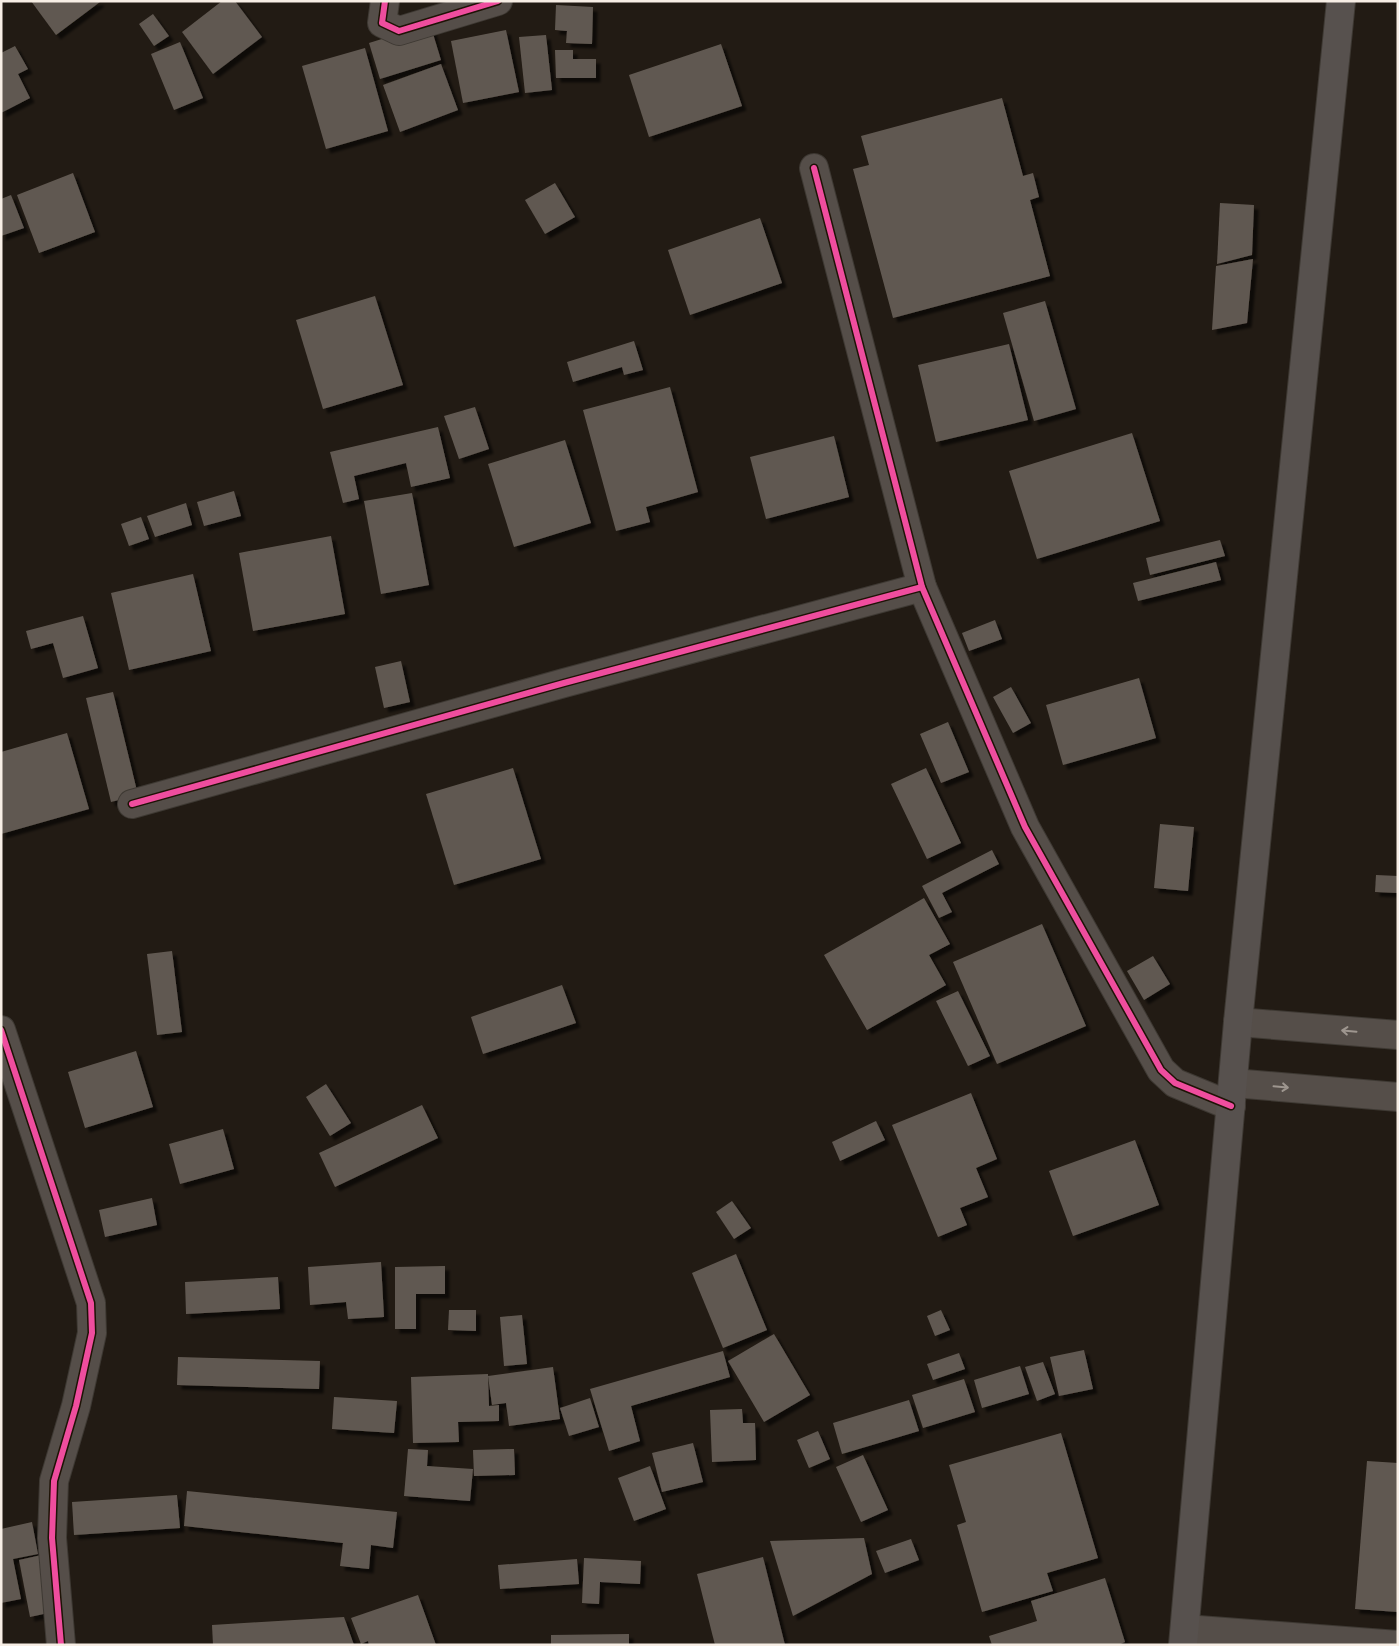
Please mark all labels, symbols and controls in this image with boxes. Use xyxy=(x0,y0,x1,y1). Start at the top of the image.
one-way arrow xyxy=(1341,1026,1357,1036)
one-way arrow xyxy=(1273,1082,1289,1091)

